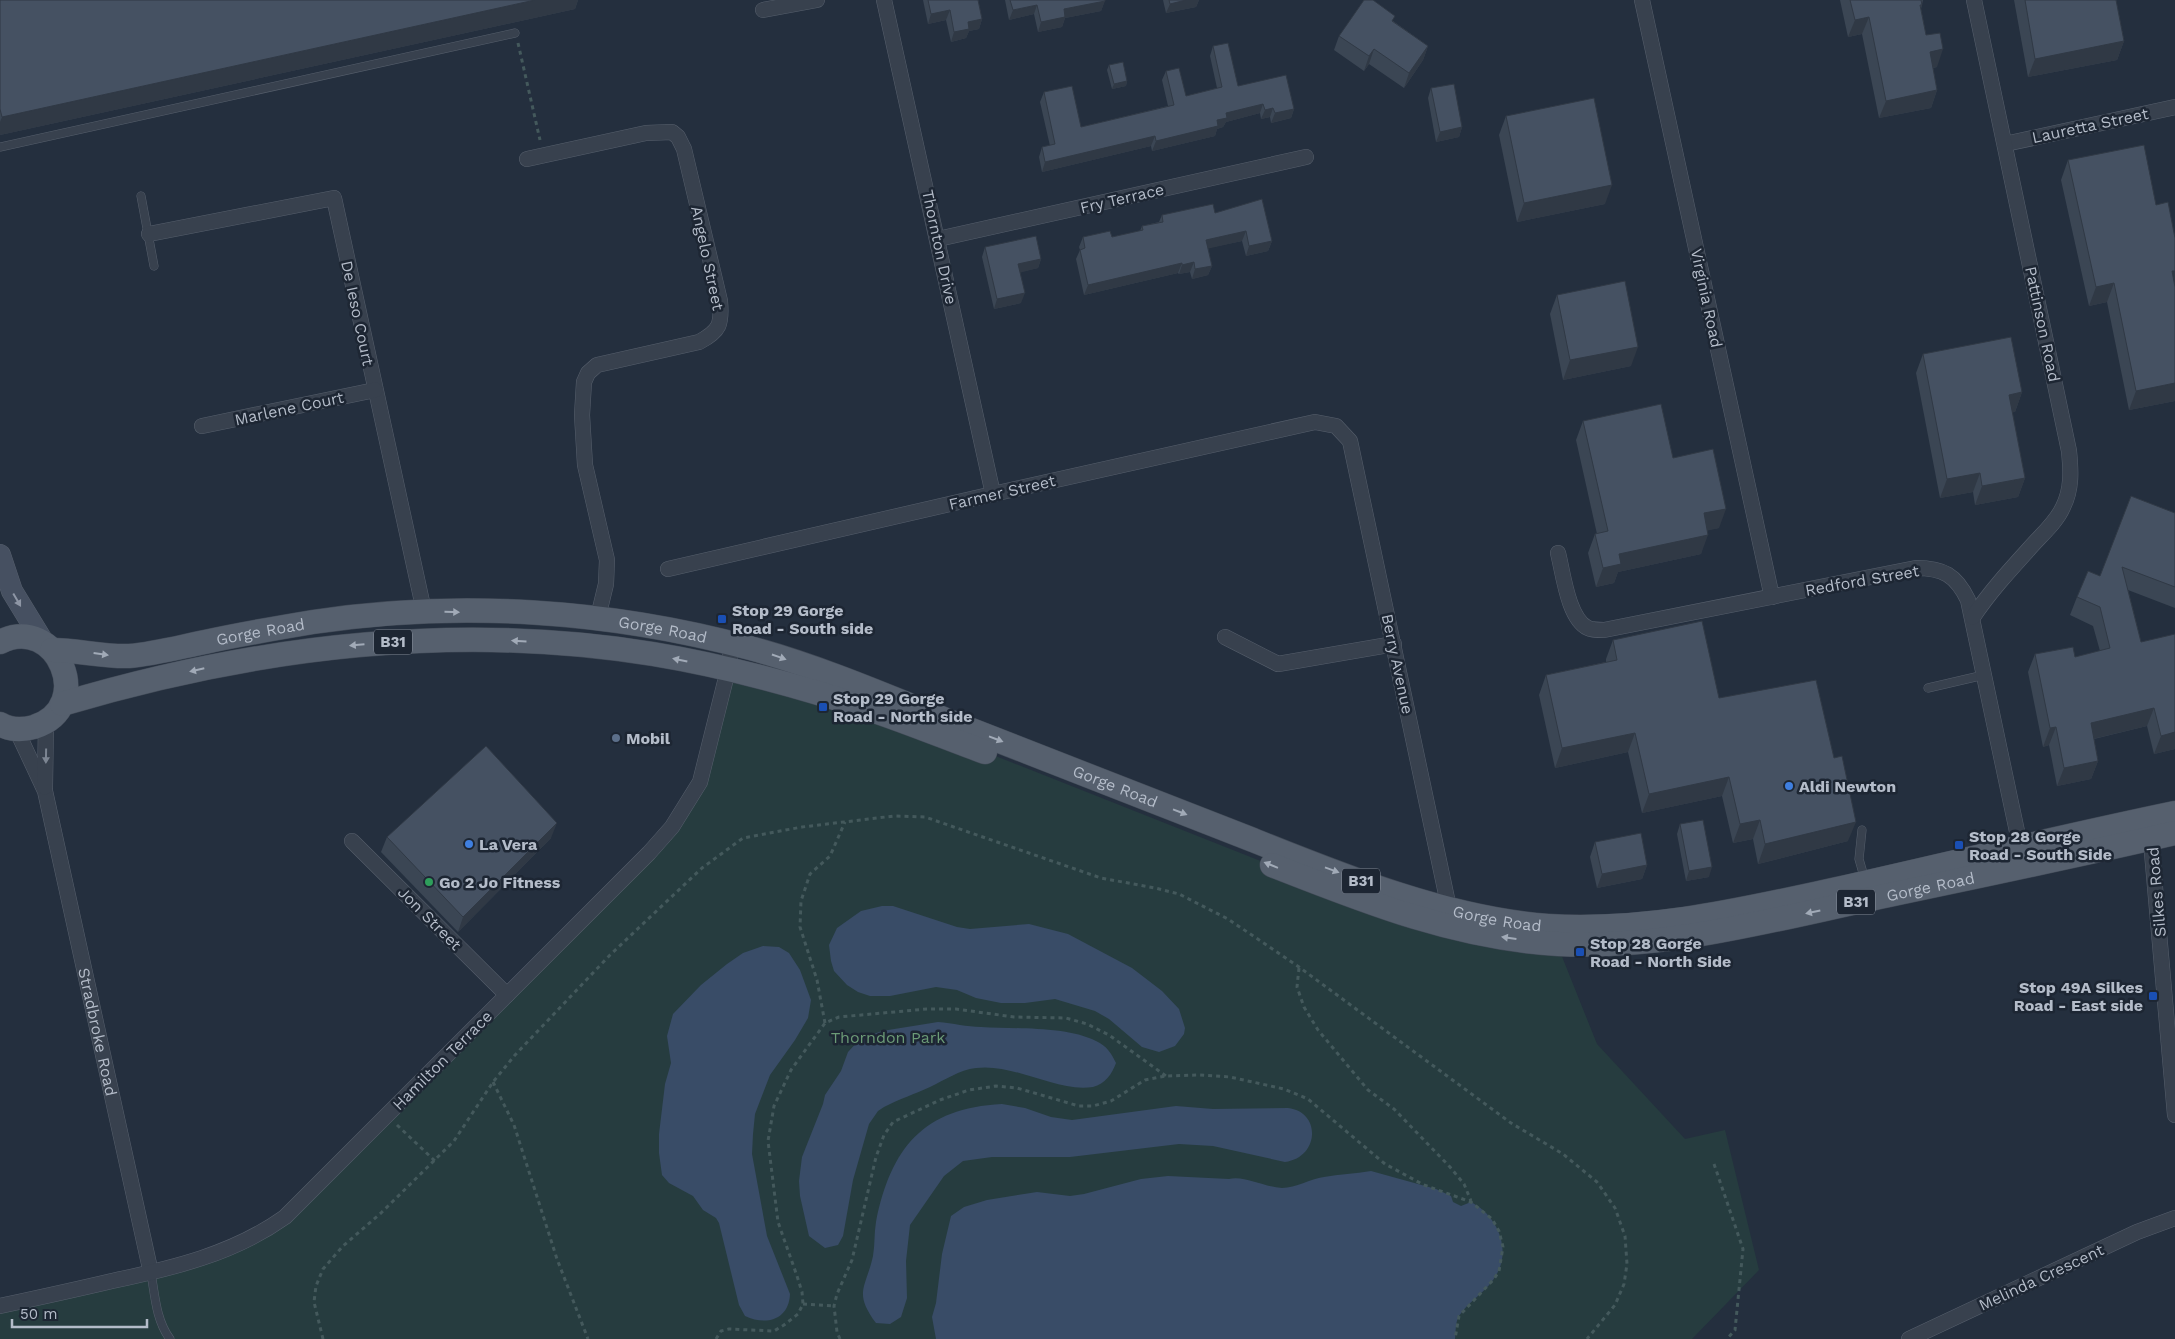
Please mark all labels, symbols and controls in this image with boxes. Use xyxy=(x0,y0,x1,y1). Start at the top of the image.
street label: Lauretta Street xyxy=(2030,104,2150,147)
street label: Fry Terrace xyxy=(1078,180,1166,217)
street label: Thornton Drive xyxy=(918,188,961,306)
street label: Angelo Street xyxy=(687,204,728,312)
street label: Virginia Road xyxy=(1687,247,1726,349)
street label: De Ieso Court xyxy=(337,259,378,368)
street label: Pattinson Road xyxy=(2021,265,2064,384)
street label: Marlene Court xyxy=(233,388,346,429)
street label: Farmer Street xyxy=(947,471,1058,514)
street label: Redford Street xyxy=(1804,561,1921,600)
one-way arrow xyxy=(13,594,22,607)
place label: Stop 29 Gorge Road - South side xyxy=(732,601,873,638)
one-way arrow xyxy=(444,608,460,616)
street label: Gorge Road xyxy=(617,612,709,647)
street label: Berry Avenue xyxy=(1378,612,1417,716)
marker: Stop 29 Gorge Road - South side xyxy=(716,613,728,625)
street label: Gorge Road xyxy=(215,615,306,649)
road number: B31 xyxy=(374,630,412,654)
one-way arrow xyxy=(511,637,527,645)
one-way arrow xyxy=(349,641,365,649)
one-way arrow xyxy=(93,650,109,658)
one-way arrow xyxy=(771,654,786,662)
one-way arrow xyxy=(673,656,688,664)
one-way arrow xyxy=(189,666,204,674)
place label: Stop 29 Gorge Road - North side xyxy=(833,689,973,726)
marker: Stop 29 Gorge Road - North side xyxy=(817,701,829,713)
place label: Mobil xyxy=(626,729,671,748)
marker: Mobil xyxy=(610,732,622,744)
one-way arrow xyxy=(989,735,1004,743)
one-way arrow xyxy=(42,748,50,764)
street label: Gorge Road xyxy=(1070,761,1160,812)
place label: Aldi Newton xyxy=(1799,777,1896,796)
marker: Aldi Newton xyxy=(1783,780,1795,792)
one-way arrow xyxy=(1173,808,1187,816)
place label: Stop 28 Gorge Road - South Side xyxy=(1969,827,2112,864)
place label: La Vera xyxy=(479,835,538,854)
marker: La Vera xyxy=(463,838,475,850)
marker: Stop 28 Gorge Road - South Side xyxy=(1953,839,1965,851)
street label: Silkes Road xyxy=(2143,846,2170,938)
one-way arrow xyxy=(1263,861,1278,869)
one-way arrow xyxy=(1324,867,1339,874)
road number: B31 xyxy=(1342,868,1380,894)
street label: Gorge Road xyxy=(1885,868,1976,905)
place label: Go 2 Jo Fitness xyxy=(439,873,561,892)
marker: Go 2 Jo Fitness xyxy=(423,876,435,888)
street label: Jon Street xyxy=(394,883,466,954)
road number: B31 xyxy=(1837,890,1875,914)
street label: Gorge Road xyxy=(1451,901,1542,935)
one-way arrow xyxy=(1805,908,1820,916)
one-way arrow xyxy=(1500,934,1516,942)
place label: Stop 28 Gorge Road - North Side xyxy=(1590,934,1731,971)
marker: Stop 28 Gorge Road - North Side xyxy=(1574,946,1586,958)
street label: Stradbroke Road xyxy=(74,966,121,1098)
place label: Stop 49A Silkes Road - East side xyxy=(2014,978,2143,1015)
marker: Stop 49A Silkes Road - East side xyxy=(2147,990,2159,1002)
street label: Hamilton Terrace xyxy=(389,1007,496,1114)
park label: Thorndon Park xyxy=(831,1028,945,1047)
street label: Melinda Crescent xyxy=(1976,1240,2107,1315)
scale bar xyxy=(12,1296,148,1328)
text: 50 m xyxy=(20,1305,57,1323)

